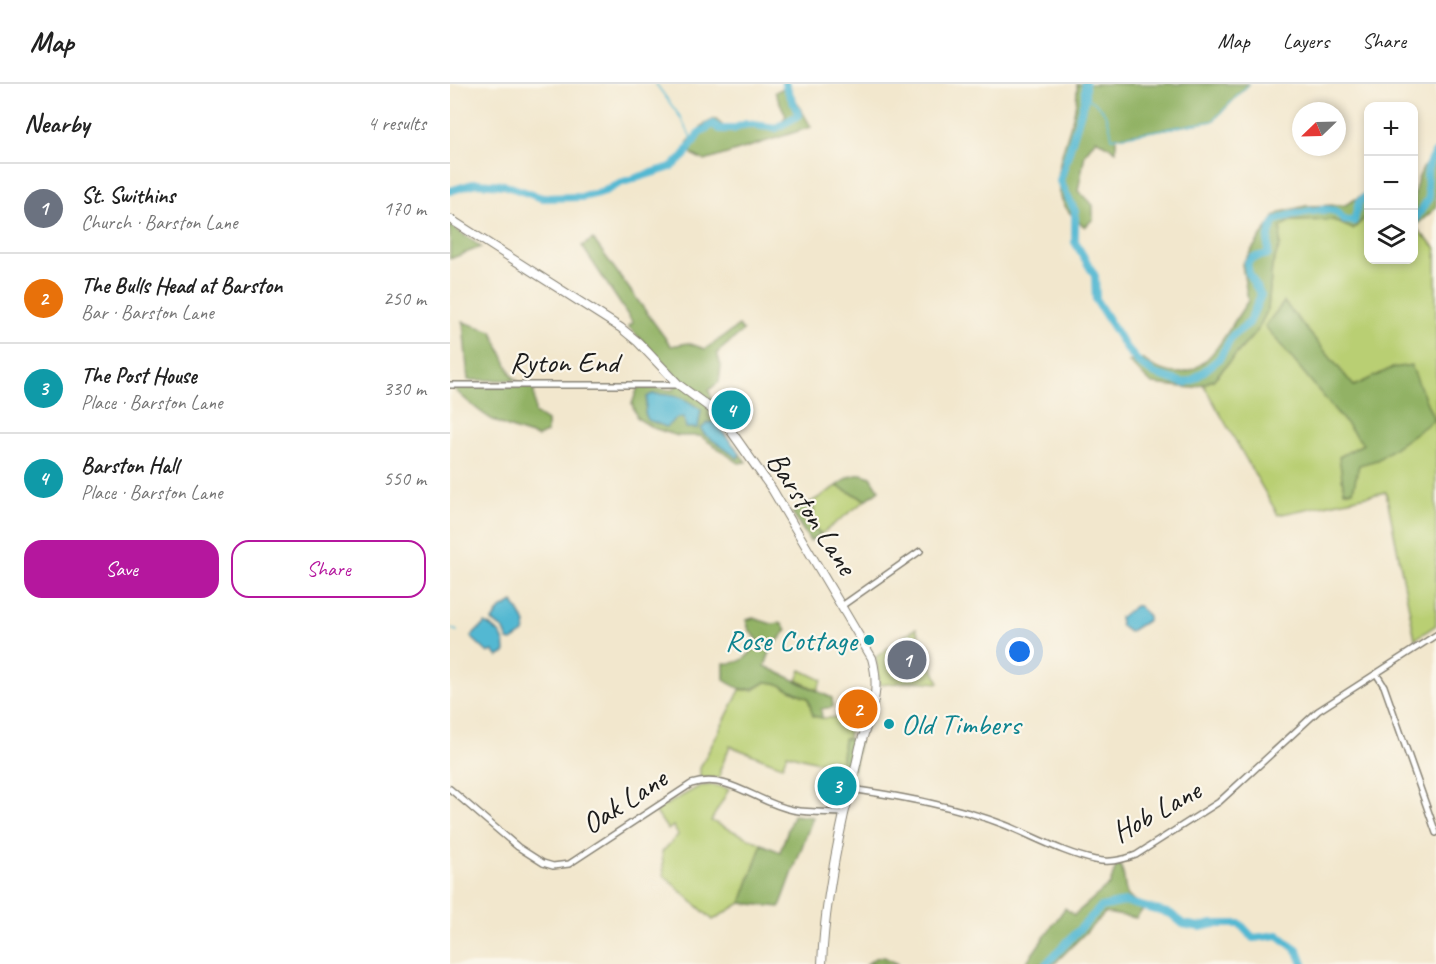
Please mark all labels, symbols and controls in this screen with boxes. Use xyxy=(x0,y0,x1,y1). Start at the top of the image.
text: Map xyxy=(30,24,73,59)
text: Map xyxy=(1217,28,1250,54)
text: Layers xyxy=(1283,28,1329,54)
text: Share xyxy=(1362,28,1406,54)
north arrow xyxy=(1292,102,1346,156)
map controls xyxy=(1364,102,1418,264)
button: + xyxy=(1364,102,1418,156)
text: Nearby xyxy=(24,107,89,140)
text: 4 results xyxy=(367,111,426,136)
button: − xyxy=(1364,156,1418,210)
text: St. Swithins xyxy=(81,182,175,210)
text: 1 xyxy=(39,196,48,221)
text: 170 m xyxy=(383,196,426,221)
text: Church · Barston Lane xyxy=(81,210,237,235)
button: layers xyxy=(1364,210,1418,264)
text: The Bulls Head at Barston xyxy=(81,272,282,300)
text: 2 xyxy=(39,286,48,311)
text: 250 m xyxy=(383,286,426,311)
text: Bar · Barston Lane xyxy=(81,300,214,325)
street label: Ryton End xyxy=(509,343,623,381)
text: The Post House xyxy=(81,362,197,390)
text: 3 xyxy=(39,376,48,401)
text: 330 m xyxy=(383,376,426,401)
pin: 4 xyxy=(712,388,750,432)
text: Place · Barston Lane xyxy=(81,390,222,415)
street label: Barston Lane xyxy=(758,444,867,584)
text: Barston Hall xyxy=(81,452,178,480)
text: 4 xyxy=(39,466,48,491)
text: 550 m xyxy=(383,466,426,491)
text: Place · Barston Lane xyxy=(81,480,222,505)
button: Save xyxy=(24,540,219,598)
button: Share xyxy=(231,540,426,598)
place label: Rose Cottage xyxy=(725,621,859,659)
marker: Rose Cottage xyxy=(862,633,876,647)
your location xyxy=(1005,637,1034,666)
pin: 1 xyxy=(888,638,926,682)
pin: 2 xyxy=(838,686,878,732)
place label: Old Timbers xyxy=(901,705,1023,743)
marker: Old Timbers xyxy=(882,717,896,731)
street label: Oak Lane xyxy=(574,758,676,843)
pin: 3 xyxy=(818,764,856,808)
street label: Hob Lane xyxy=(1105,770,1209,851)

